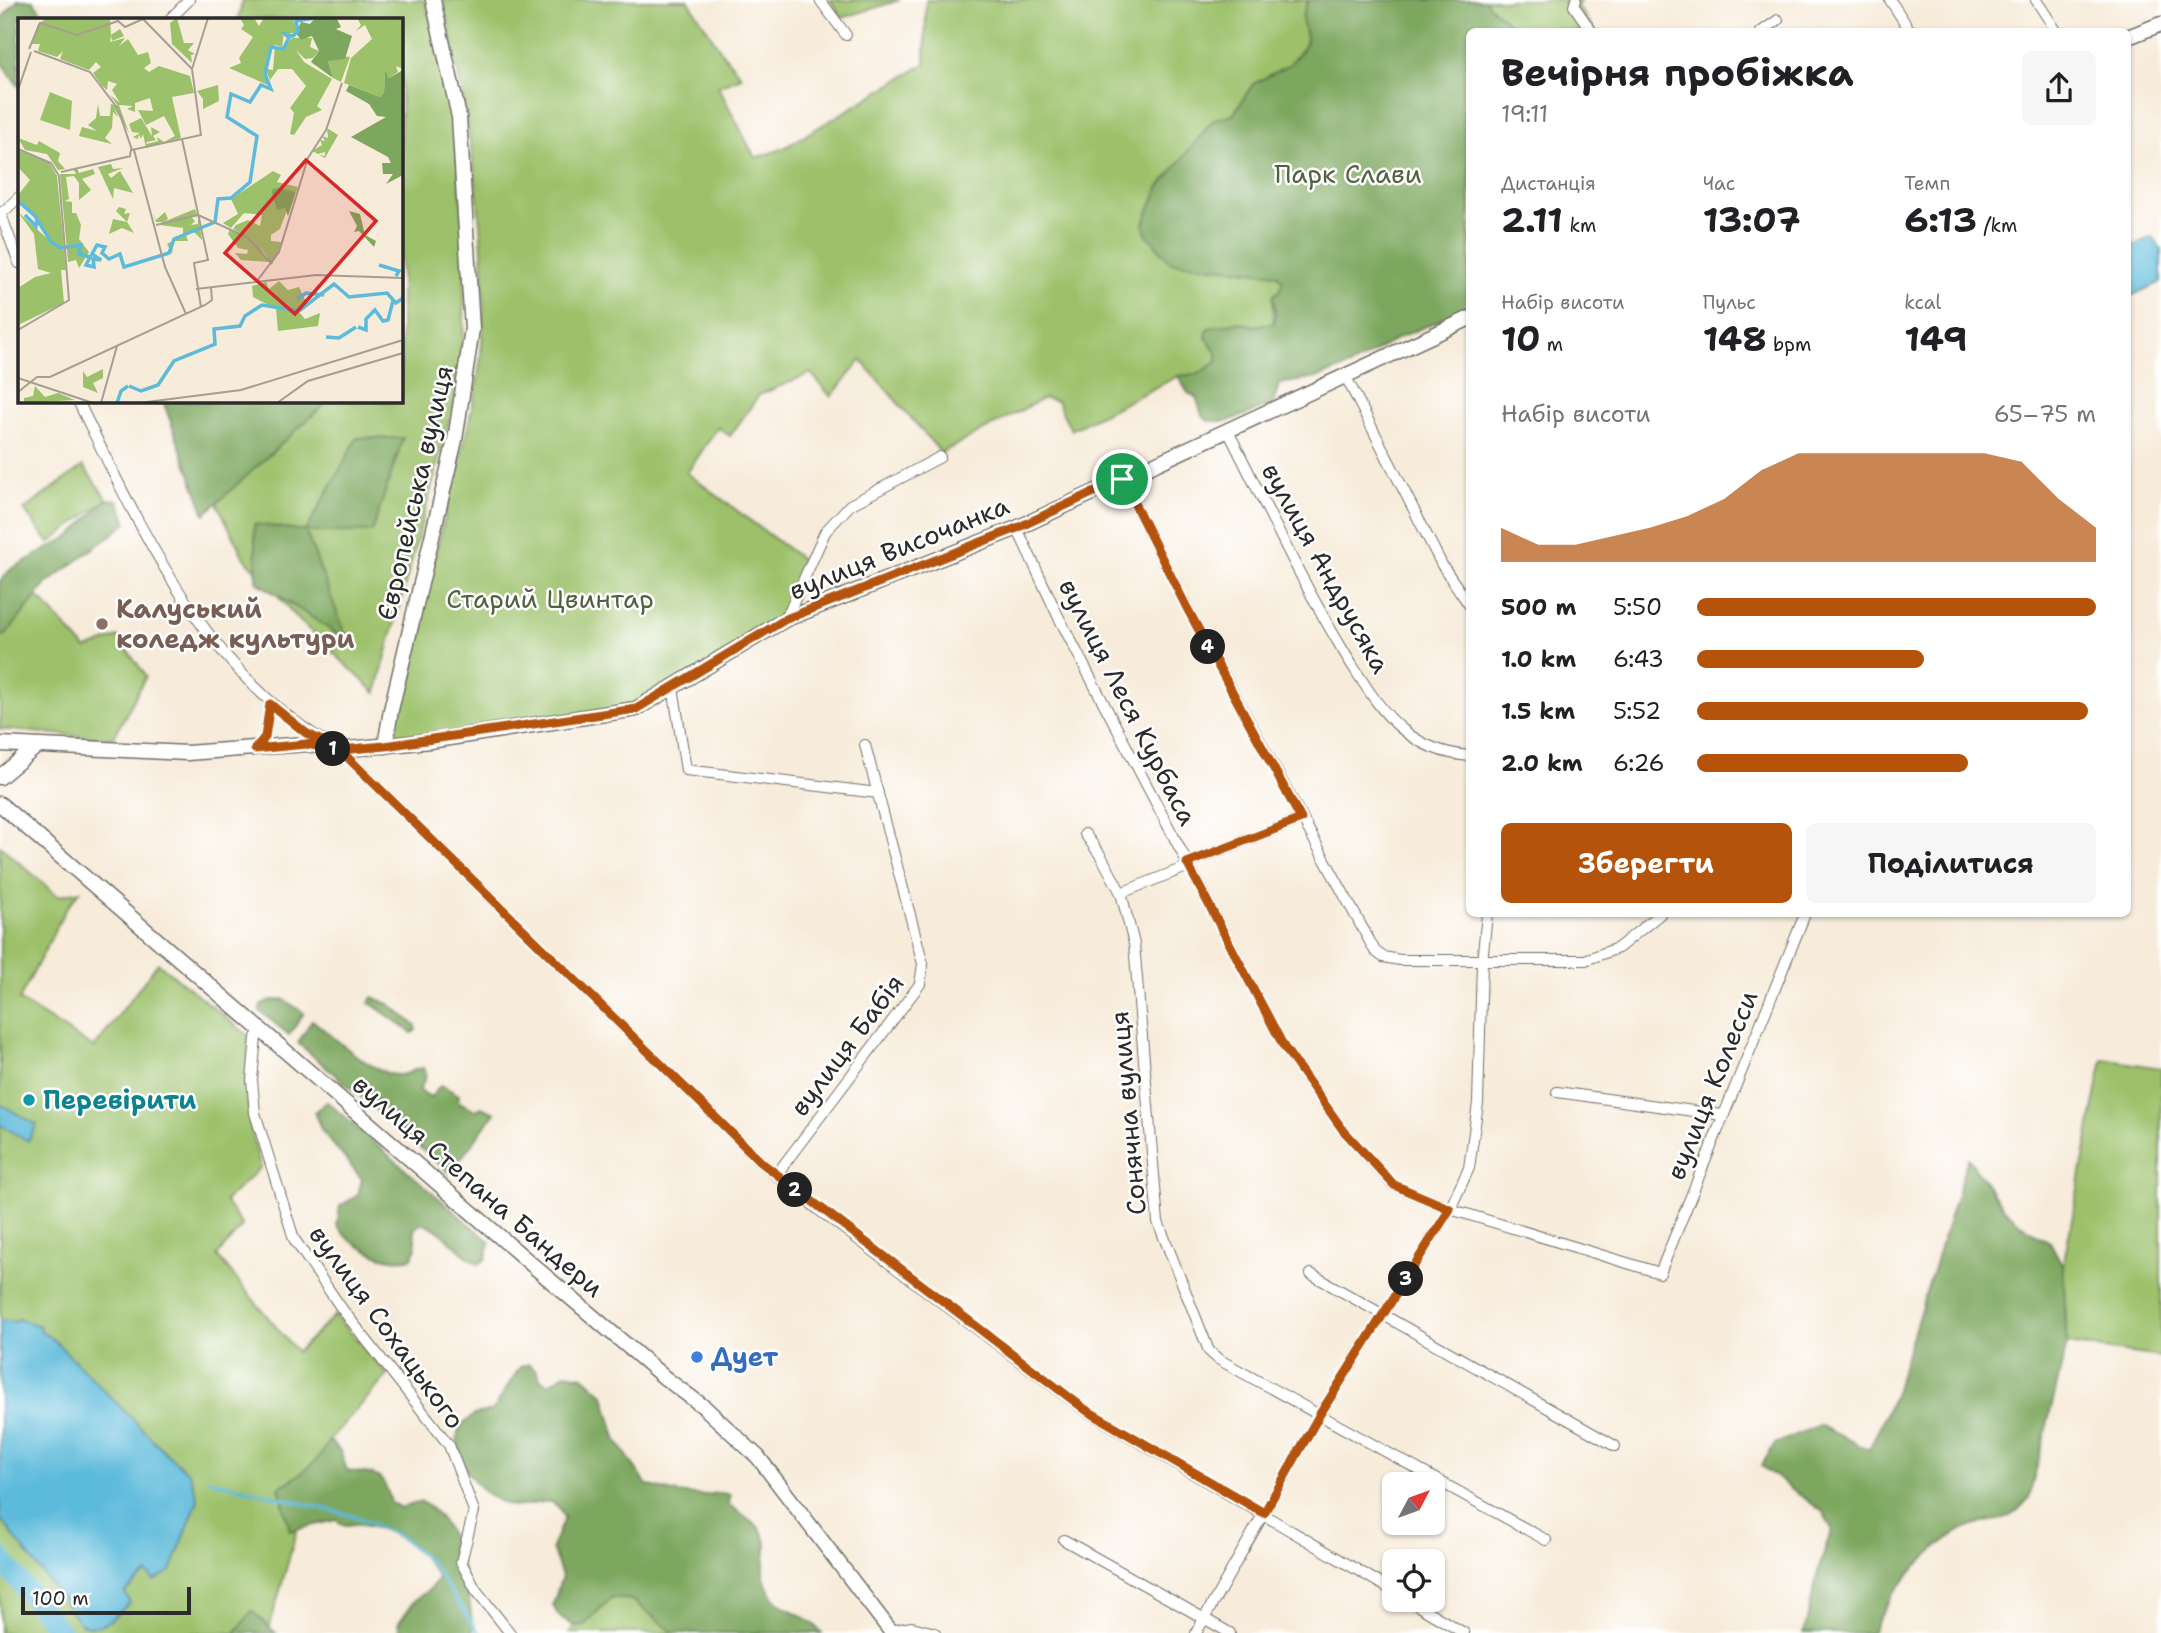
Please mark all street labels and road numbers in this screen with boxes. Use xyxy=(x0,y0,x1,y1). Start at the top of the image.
street label: Європейська вулиця xyxy=(368,362,461,624)
street label: вулиця Андрусяка xyxy=(1254,456,1399,679)
street label: вулиця Височанка xyxy=(784,487,1014,608)
street label: вулиця Леся Курбаса xyxy=(1051,572,1206,831)
street label: вулиця Бабія xyxy=(782,967,911,1123)
street label: вулиця Колесси xyxy=(1658,985,1765,1185)
street label: Сонячна вулиця xyxy=(1101,1009,1154,1217)
street label: вулиця Степана Бандери xyxy=(345,1067,611,1305)
street label: вулиця Сохацького xyxy=(302,1218,473,1436)

